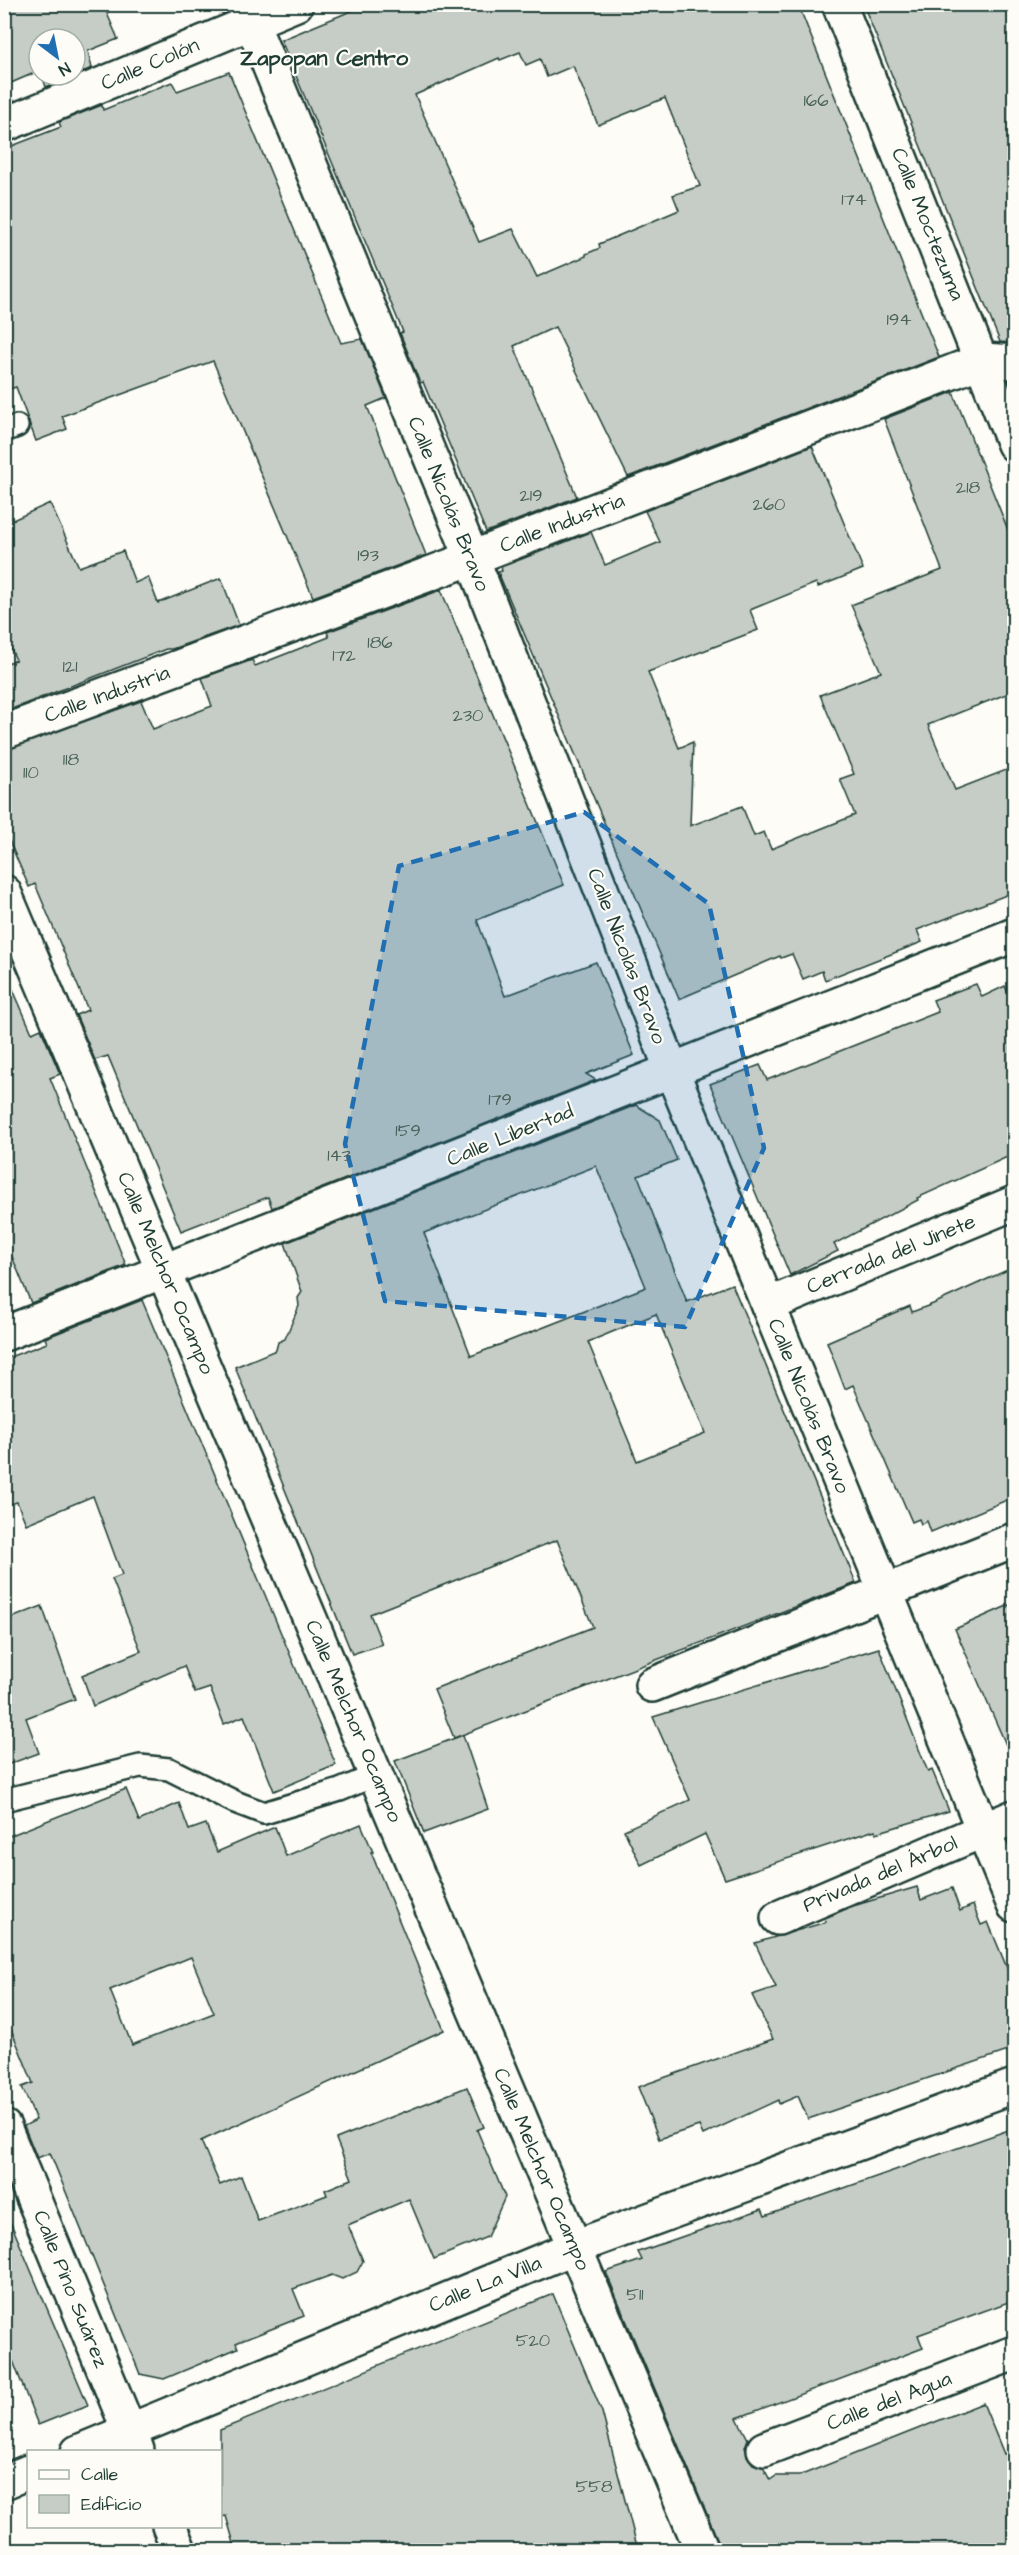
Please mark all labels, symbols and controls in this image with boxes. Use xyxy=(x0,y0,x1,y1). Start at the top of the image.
north arrow xyxy=(27,27,87,87)
street label: Calle Colón xyxy=(96,30,204,98)
district label: Zapopan Centro xyxy=(240,43,409,74)
text: N xyxy=(54,57,75,81)
house number: 166 xyxy=(804,88,828,113)
street label: Calle Moctezuma xyxy=(884,143,972,305)
house number: 174 xyxy=(841,187,867,212)
house number: 194 xyxy=(887,307,911,332)
street label: Calle Nicolás Bravo xyxy=(401,412,497,596)
house number: 218 xyxy=(956,475,980,500)
house number: 219 xyxy=(520,483,542,508)
street label: Calle Industria xyxy=(495,486,629,560)
house number: 260 xyxy=(753,492,785,517)
house number: 193 xyxy=(357,543,379,568)
house number: 186 xyxy=(367,630,393,655)
house number: 172 xyxy=(332,643,357,668)
house number: 121 xyxy=(63,654,77,679)
street label: Calle Industria xyxy=(40,658,174,730)
house number: 230 xyxy=(453,703,483,728)
house number: 118 xyxy=(63,747,79,772)
house number: 110 xyxy=(23,760,39,785)
street label: Calle Nicolás Bravo xyxy=(580,864,674,1048)
house number: 179 xyxy=(488,1087,512,1112)
street label: Calle Libertad xyxy=(442,1096,578,1174)
house number: 159 xyxy=(395,1118,421,1143)
house number: 143 xyxy=(327,1143,351,1168)
street label: Calle Melchor Ocampo xyxy=(109,1167,222,1379)
street label: Cerrada del Jinete xyxy=(802,1207,980,1301)
street label: Calle Nicolás Bravo xyxy=(761,1314,857,1498)
street label: Calle Melchor Ocampo xyxy=(297,1615,410,1827)
street label: Privada del Árbol xyxy=(798,1828,962,1920)
street label: Calle Melchor Ocampo xyxy=(485,2063,598,2275)
street label: Calle Pino Suárez xyxy=(26,2206,116,2373)
street label: Calle La Villa xyxy=(424,2248,546,2320)
house number: 511 xyxy=(626,2282,644,2307)
house number: 520 xyxy=(516,2328,550,2353)
street label: Calle del Agua xyxy=(822,2364,957,2440)
legend xyxy=(27,2450,222,2528)
text: Calle xyxy=(81,2462,119,2487)
house number: 558 xyxy=(575,2474,613,2499)
text: Edificio xyxy=(81,2492,141,2517)

